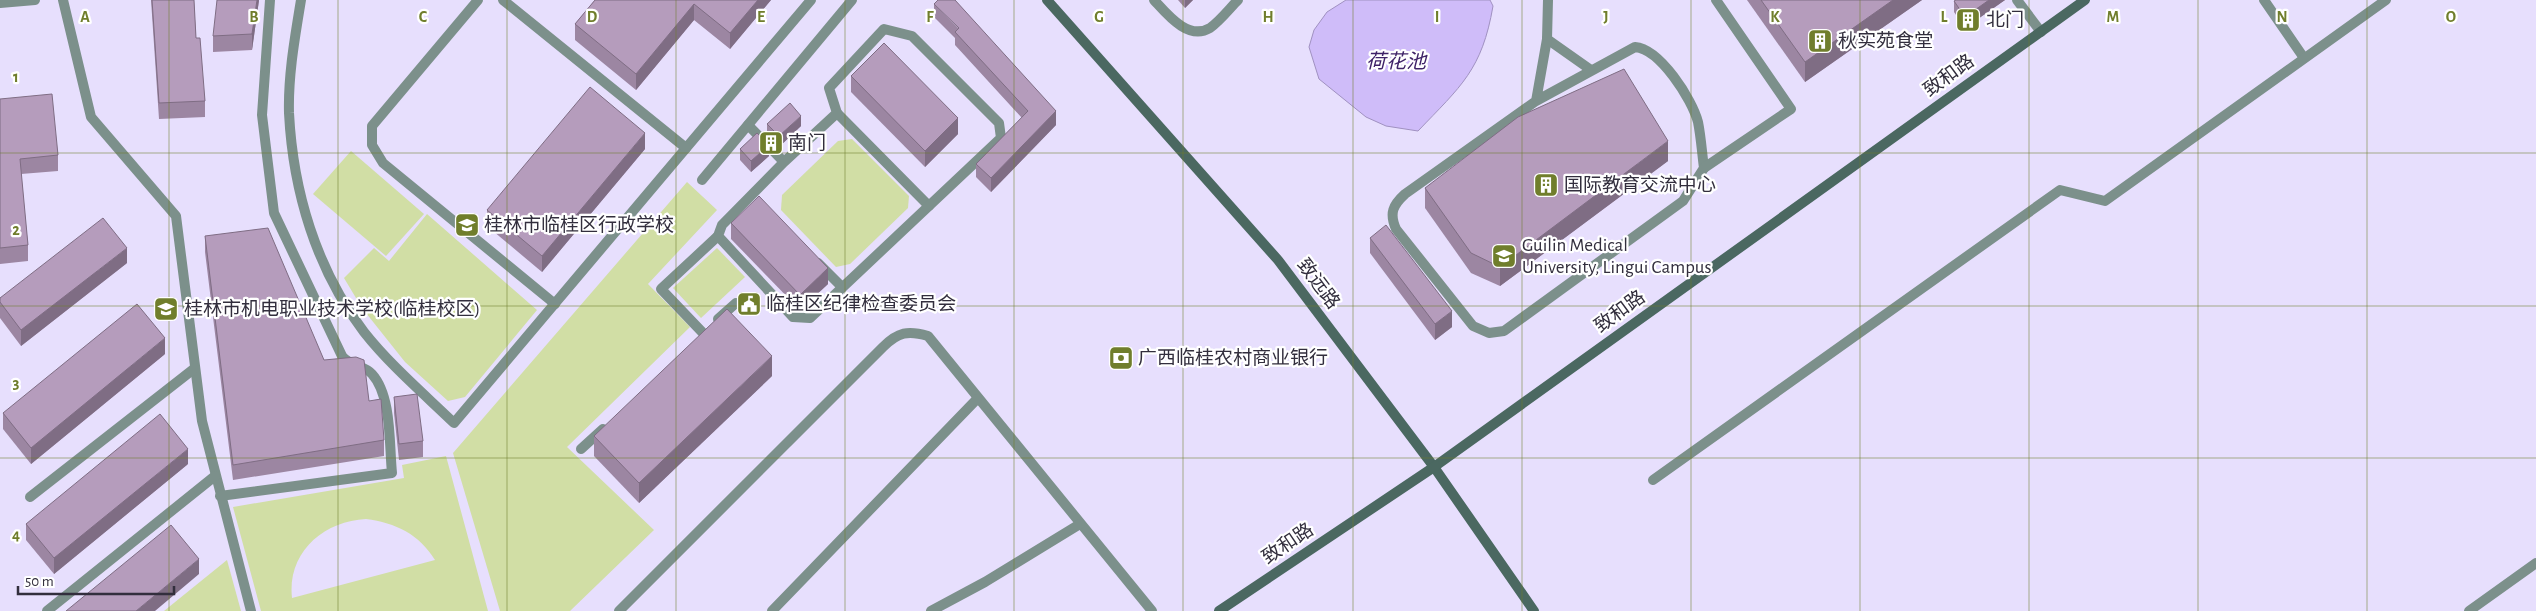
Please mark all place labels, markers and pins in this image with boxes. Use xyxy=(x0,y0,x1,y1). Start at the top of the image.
building icon: 北门 xyxy=(1955,7,1981,33)
place label: 北门 xyxy=(1986,10,2024,30)
building icon: 秋实苑食堂 xyxy=(1807,28,1833,54)
place label: 秋实苑食堂 xyxy=(1838,30,1933,51)
building icon: 南门 xyxy=(758,130,784,156)
place label: 南门 xyxy=(788,133,826,153)
building icon: 国际教育交流中心 xyxy=(1533,172,1559,198)
place label: 国际教育交流中心 xyxy=(1564,174,1716,195)
school or university icon: 桂林市临桂区行政学校 xyxy=(454,212,480,238)
place label: 桂林市临桂区行政学校 xyxy=(484,214,674,235)
place label: Guilin Medical University, Lingui Campus xyxy=(1522,236,1712,277)
school or university icon: Guilin Medical University, Lingui Campus xyxy=(1491,243,1517,269)
public building icon: 临桂区纪律检查委员会 xyxy=(736,291,762,317)
place label: 临桂区纪律检查委员会 xyxy=(766,293,956,314)
school or university icon: 桂林市机电职业技术学校(临桂校区) xyxy=(153,296,179,322)
place label: 桂林市机电职业技术学校(临桂校区) xyxy=(184,298,480,319)
bank icon: 广西临桂农村商业银行 xyxy=(1108,345,1134,371)
place label: 广西临桂农村商业银行 xyxy=(1138,347,1328,368)

